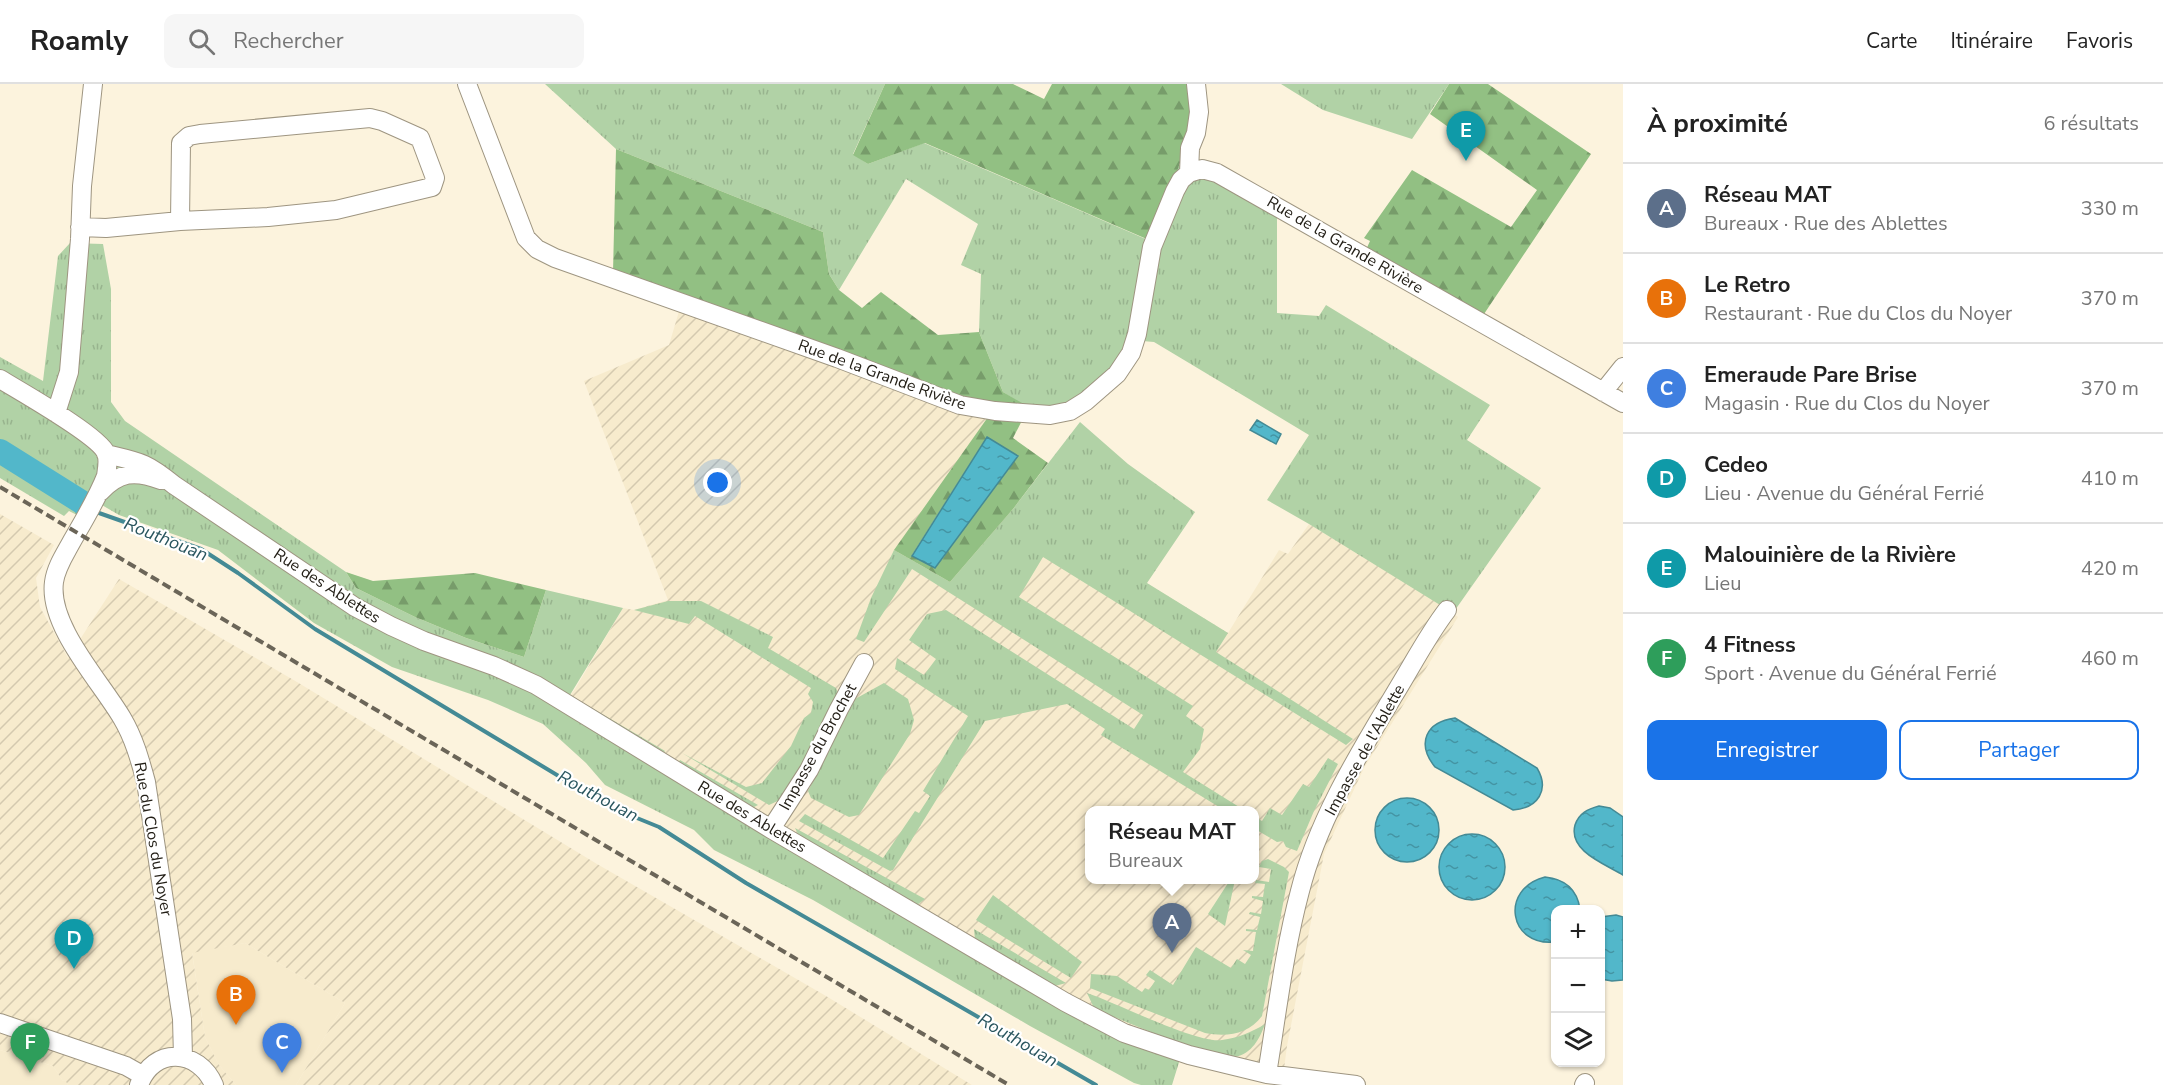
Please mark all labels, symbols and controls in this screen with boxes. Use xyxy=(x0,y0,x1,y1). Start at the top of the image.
search box xyxy=(164,14,584,68)
text: Roamly xyxy=(30,22,128,60)
icon: search xyxy=(185,25,218,58)
text: Rechercher xyxy=(233,26,344,56)
text: Carte xyxy=(1866,27,1917,55)
text: Itinéraire xyxy=(1950,27,2033,55)
text: Favoris xyxy=(2066,27,2133,55)
text: À proximité xyxy=(1647,106,1788,141)
text: 6 résultats xyxy=(2043,110,2139,137)
pin: E xyxy=(1446,112,1486,161)
text: Réseau MAT xyxy=(1704,180,1832,210)
street label: Rue de la Grande Rivière xyxy=(1263,191,1427,299)
text: A xyxy=(1659,195,1674,222)
text: 330 m xyxy=(2081,195,2139,222)
text: Bureaux · Rue des Ablettes xyxy=(1704,210,1948,237)
text: Le Retro xyxy=(1704,270,1790,300)
text: B xyxy=(1660,285,1673,312)
text: 370 m xyxy=(2081,285,2139,312)
text: Restaurant · Rue du Clos du Noyer xyxy=(1704,300,2012,327)
street label: Rue de la Grande Rivière xyxy=(795,334,969,416)
text: Emeraude Pare Brise xyxy=(1704,360,1917,390)
text: C xyxy=(1660,375,1673,402)
text: 370 m xyxy=(2081,375,2139,402)
text: Magasin · Rue du Clos du Noyer xyxy=(1704,390,1990,417)
text: Cedeo xyxy=(1704,450,1768,480)
text: D xyxy=(1659,465,1674,492)
text: 410 m xyxy=(2081,465,2139,492)
your location xyxy=(703,468,732,497)
text: Lieu · Avenue du Général Ferrié xyxy=(1704,480,1984,507)
water label: Routhouan xyxy=(121,511,211,567)
text: Malouinière de la Rivière xyxy=(1704,540,1956,570)
street label: Rue des Ablettes xyxy=(269,543,385,629)
text: E xyxy=(1661,555,1672,582)
text: 420 m xyxy=(2081,555,2139,582)
text: Lieu xyxy=(1704,570,1741,597)
text: 4 Fitness xyxy=(1704,630,1796,660)
text: F xyxy=(1661,645,1672,672)
text: 460 m xyxy=(2081,645,2139,672)
text: Sport · Avenue du Général Ferrié xyxy=(1704,660,1997,687)
street label: Impasse du Brochet xyxy=(774,679,862,814)
street label: Impasse de l'Ablette xyxy=(1320,680,1410,820)
button: Enregistrer xyxy=(1647,720,1887,780)
button: Partager xyxy=(1899,720,2139,780)
street label: Rue du Clos du Noyer xyxy=(129,760,177,918)
water label: Routhouan xyxy=(553,765,643,827)
street label: Rue des Ablettes xyxy=(694,776,810,858)
popup xyxy=(1085,806,1259,884)
text: Réseau MAT xyxy=(1108,817,1236,847)
text: Bureaux xyxy=(1108,847,1183,874)
pin: A xyxy=(1152,904,1192,953)
map controls xyxy=(1551,905,1605,1067)
button: + xyxy=(1551,905,1605,959)
pin: D xyxy=(54,920,94,969)
button: − xyxy=(1551,959,1605,1013)
pin: B xyxy=(216,976,256,1025)
water label: Routhouan xyxy=(974,1008,1062,1072)
button: layers xyxy=(1551,1013,1605,1067)
pin: F xyxy=(10,1024,50,1073)
pin: C xyxy=(262,1024,302,1073)

